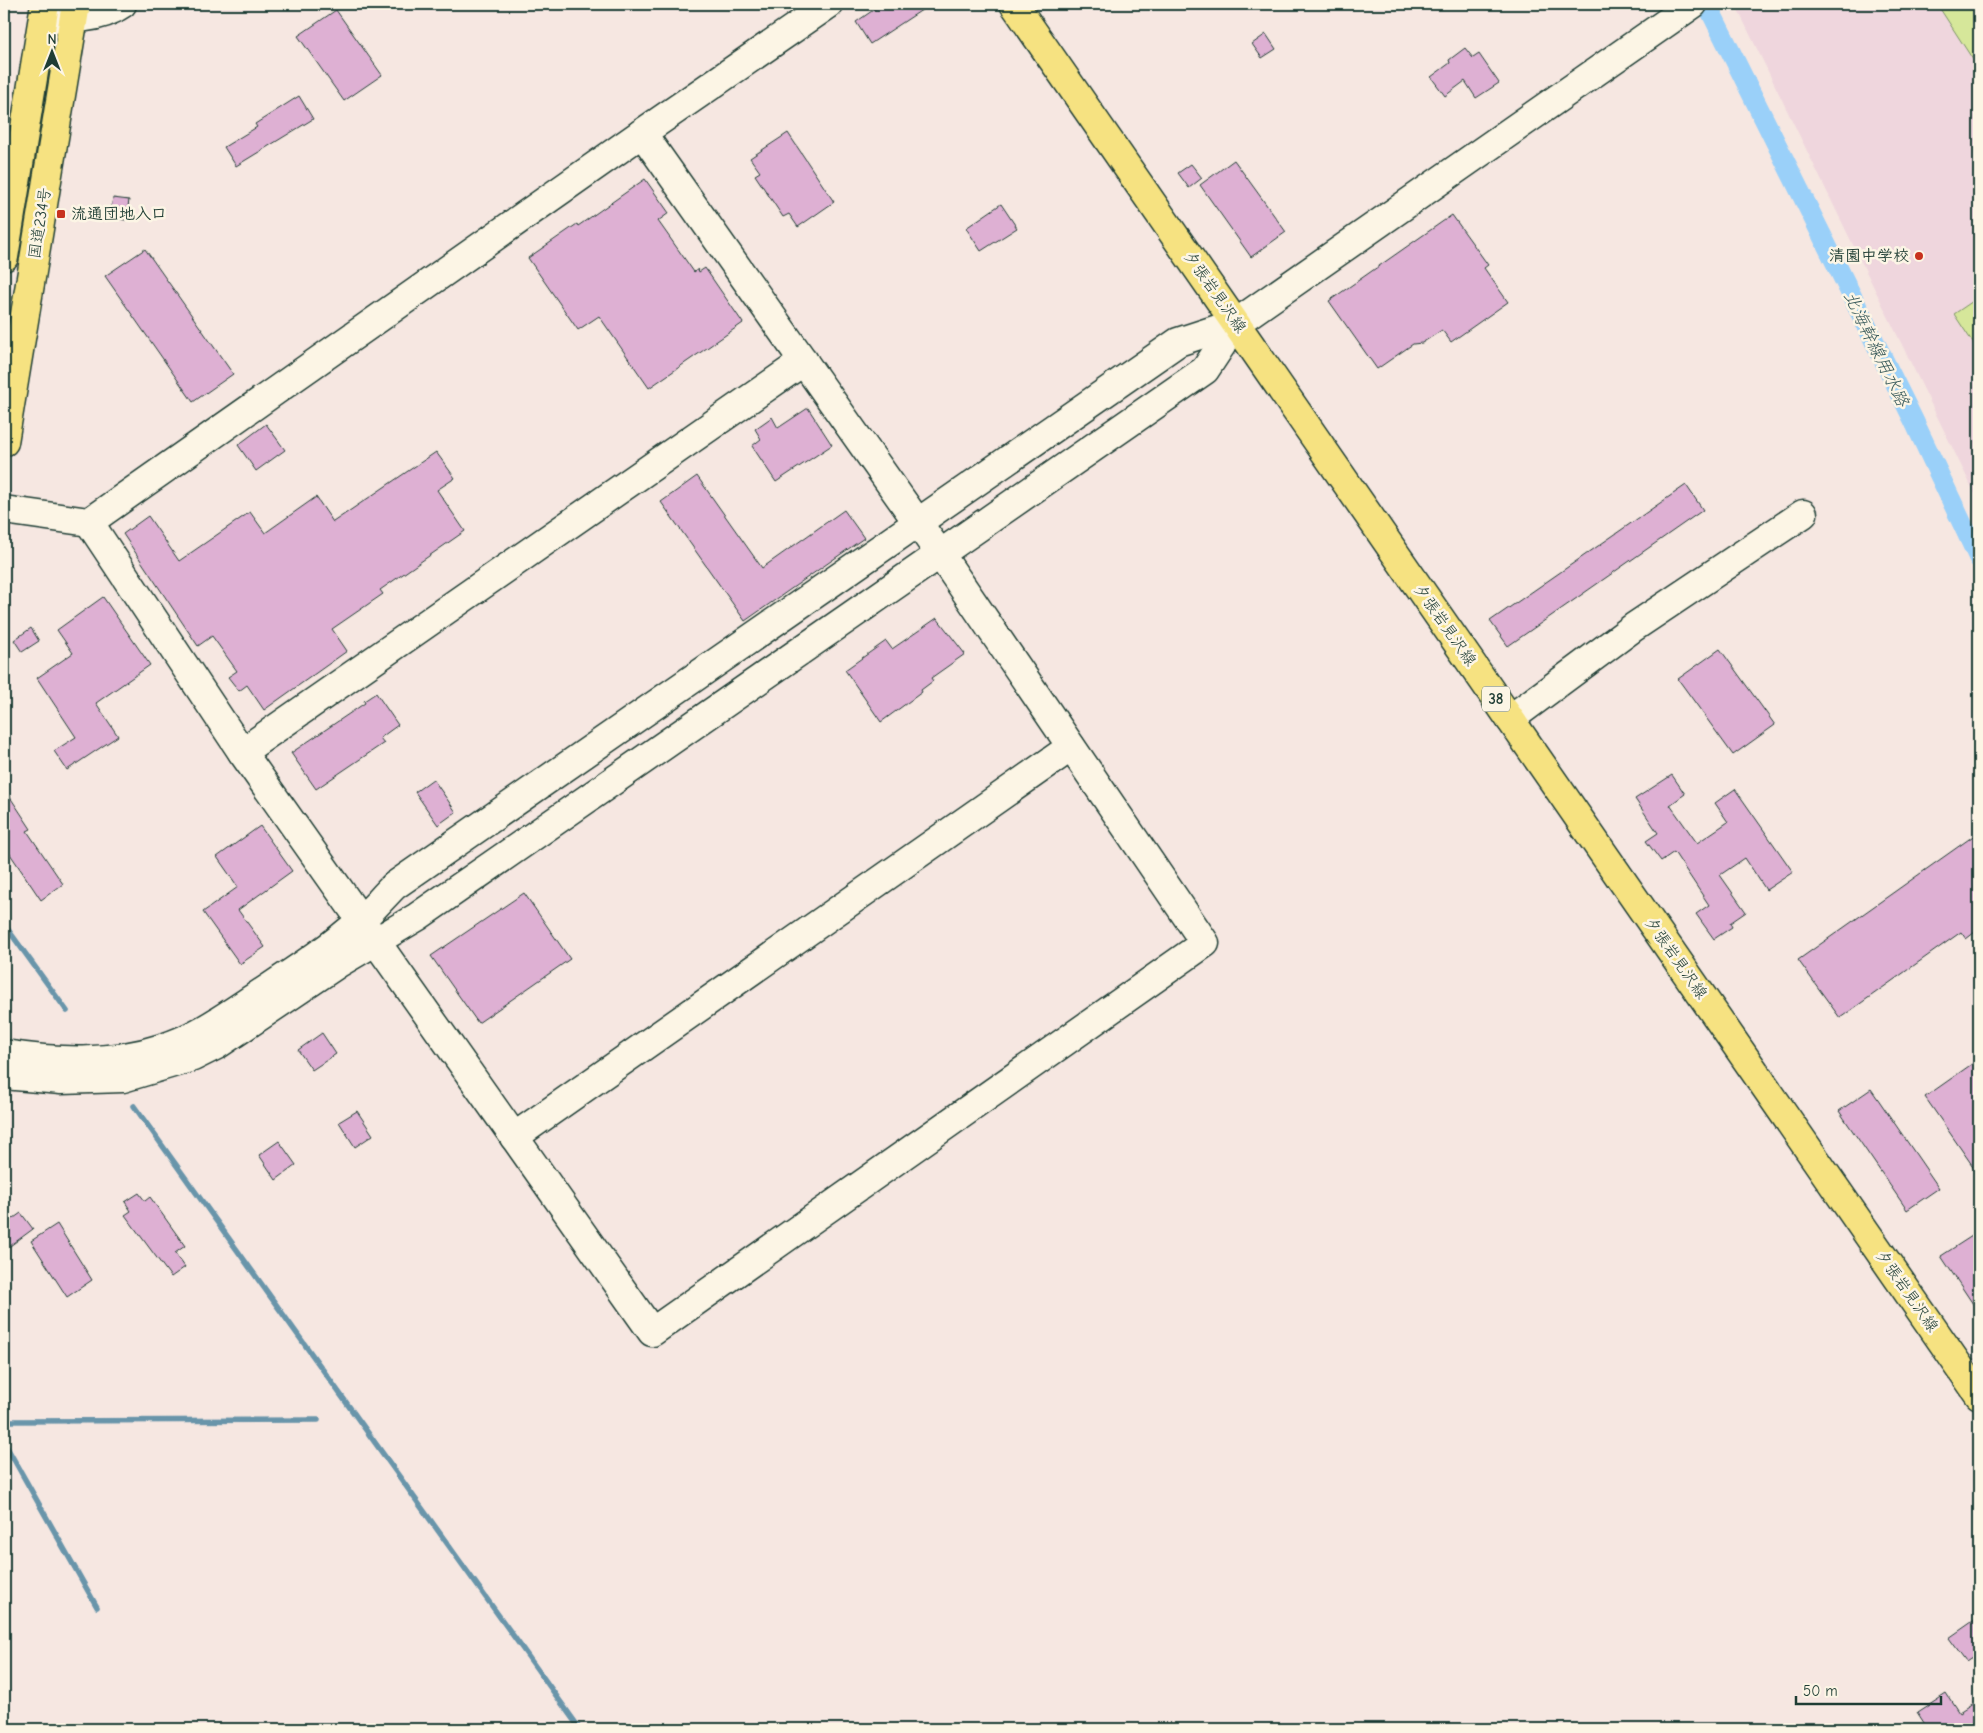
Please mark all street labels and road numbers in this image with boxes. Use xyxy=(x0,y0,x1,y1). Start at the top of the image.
street label: 国道234号 xyxy=(25,186,55,260)
street label: 夕張岩見沢線 xyxy=(1180,248,1250,336)
street label: 夕張岩見沢線 xyxy=(1410,581,1480,669)
road number: 38 xyxy=(1482,686,1510,712)
street label: 夕張岩見沢線 xyxy=(1641,914,1711,1002)
street label: 夕張岩見沢線 xyxy=(1872,1247,1942,1335)

